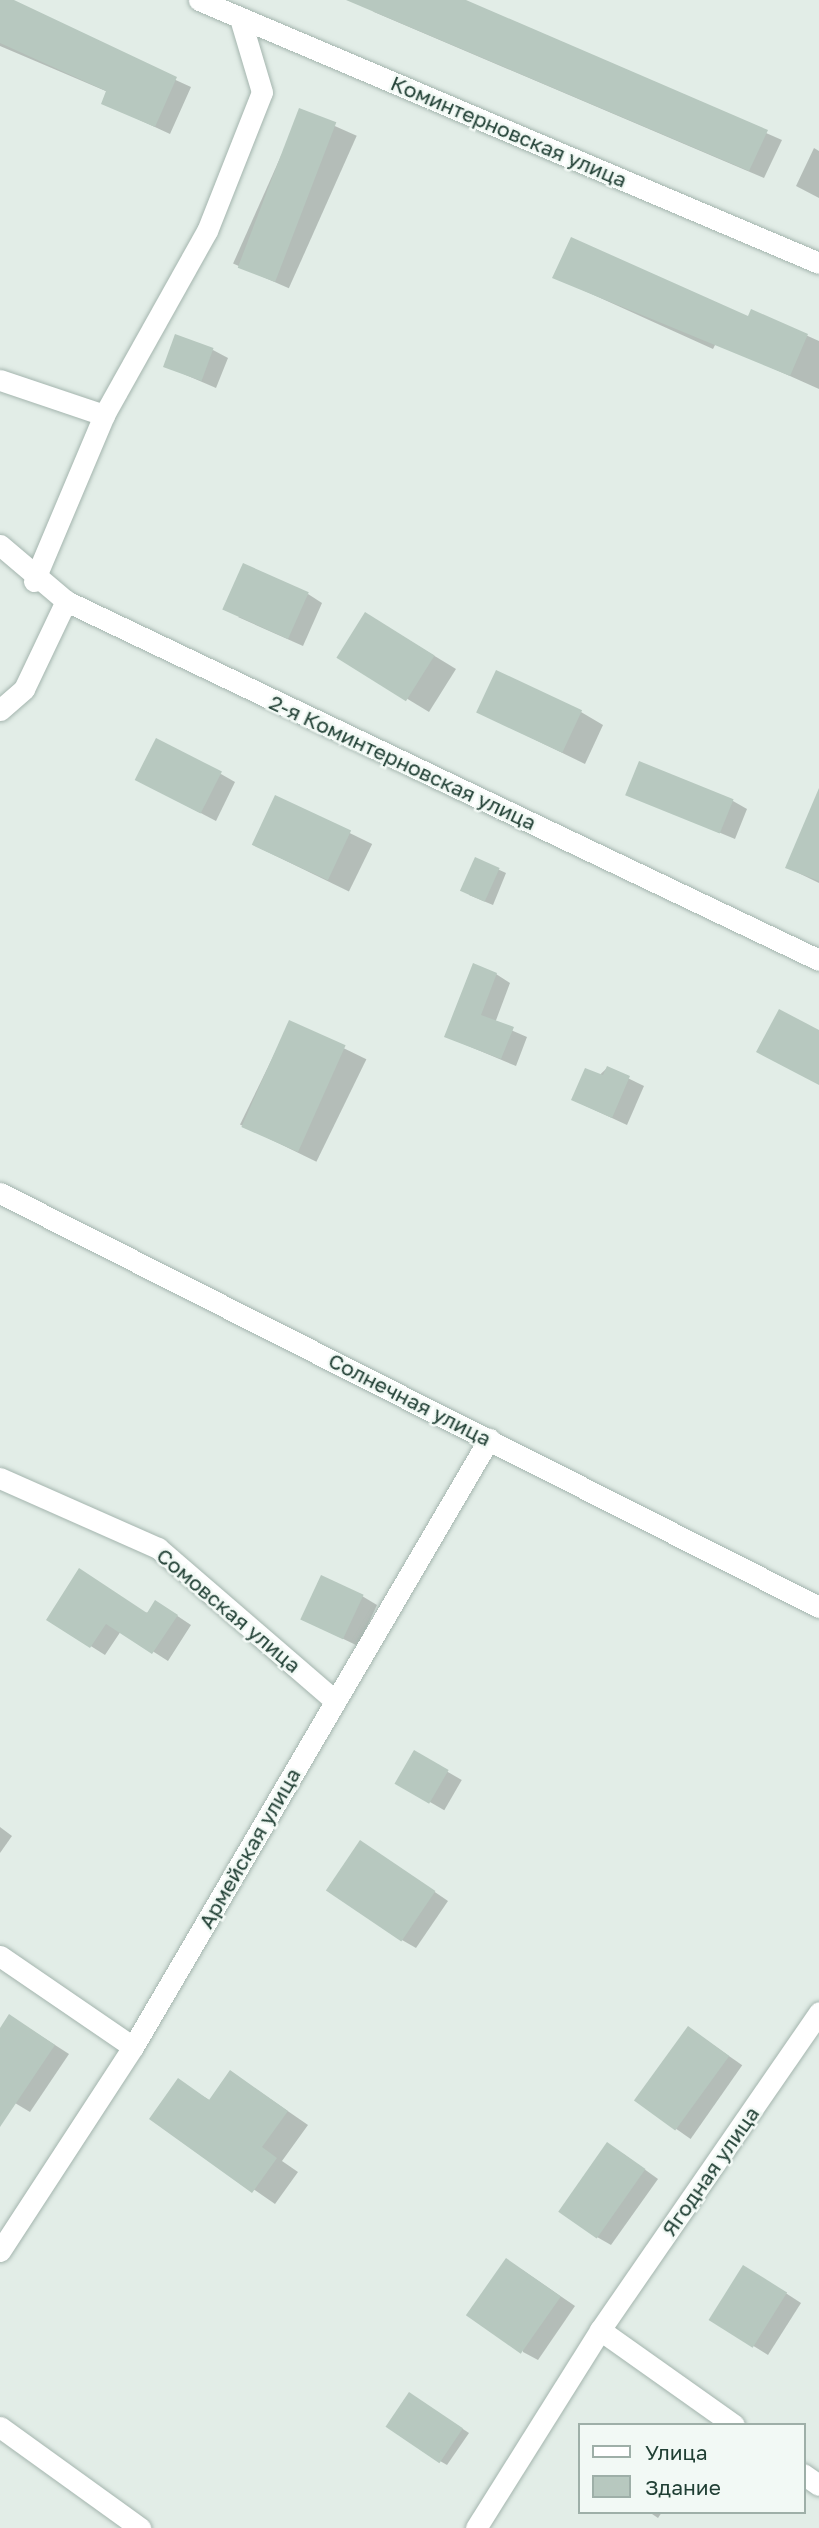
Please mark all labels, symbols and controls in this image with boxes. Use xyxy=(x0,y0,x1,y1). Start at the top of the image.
street label: Коминтерновская улица xyxy=(387,70,631,192)
street label: 2-я Коминтерновская улица xyxy=(266,689,540,835)
street label: Солнечная улица xyxy=(325,1347,495,1451)
street label: Сомовская улица xyxy=(152,1542,306,1678)
street label: Армейская улица xyxy=(193,1763,305,1933)
street label: Ягодная улица xyxy=(656,2101,764,2241)
legend xyxy=(578,2423,805,2514)
text: Улица xyxy=(645,2439,708,2465)
text: Здание xyxy=(645,2474,721,2500)

